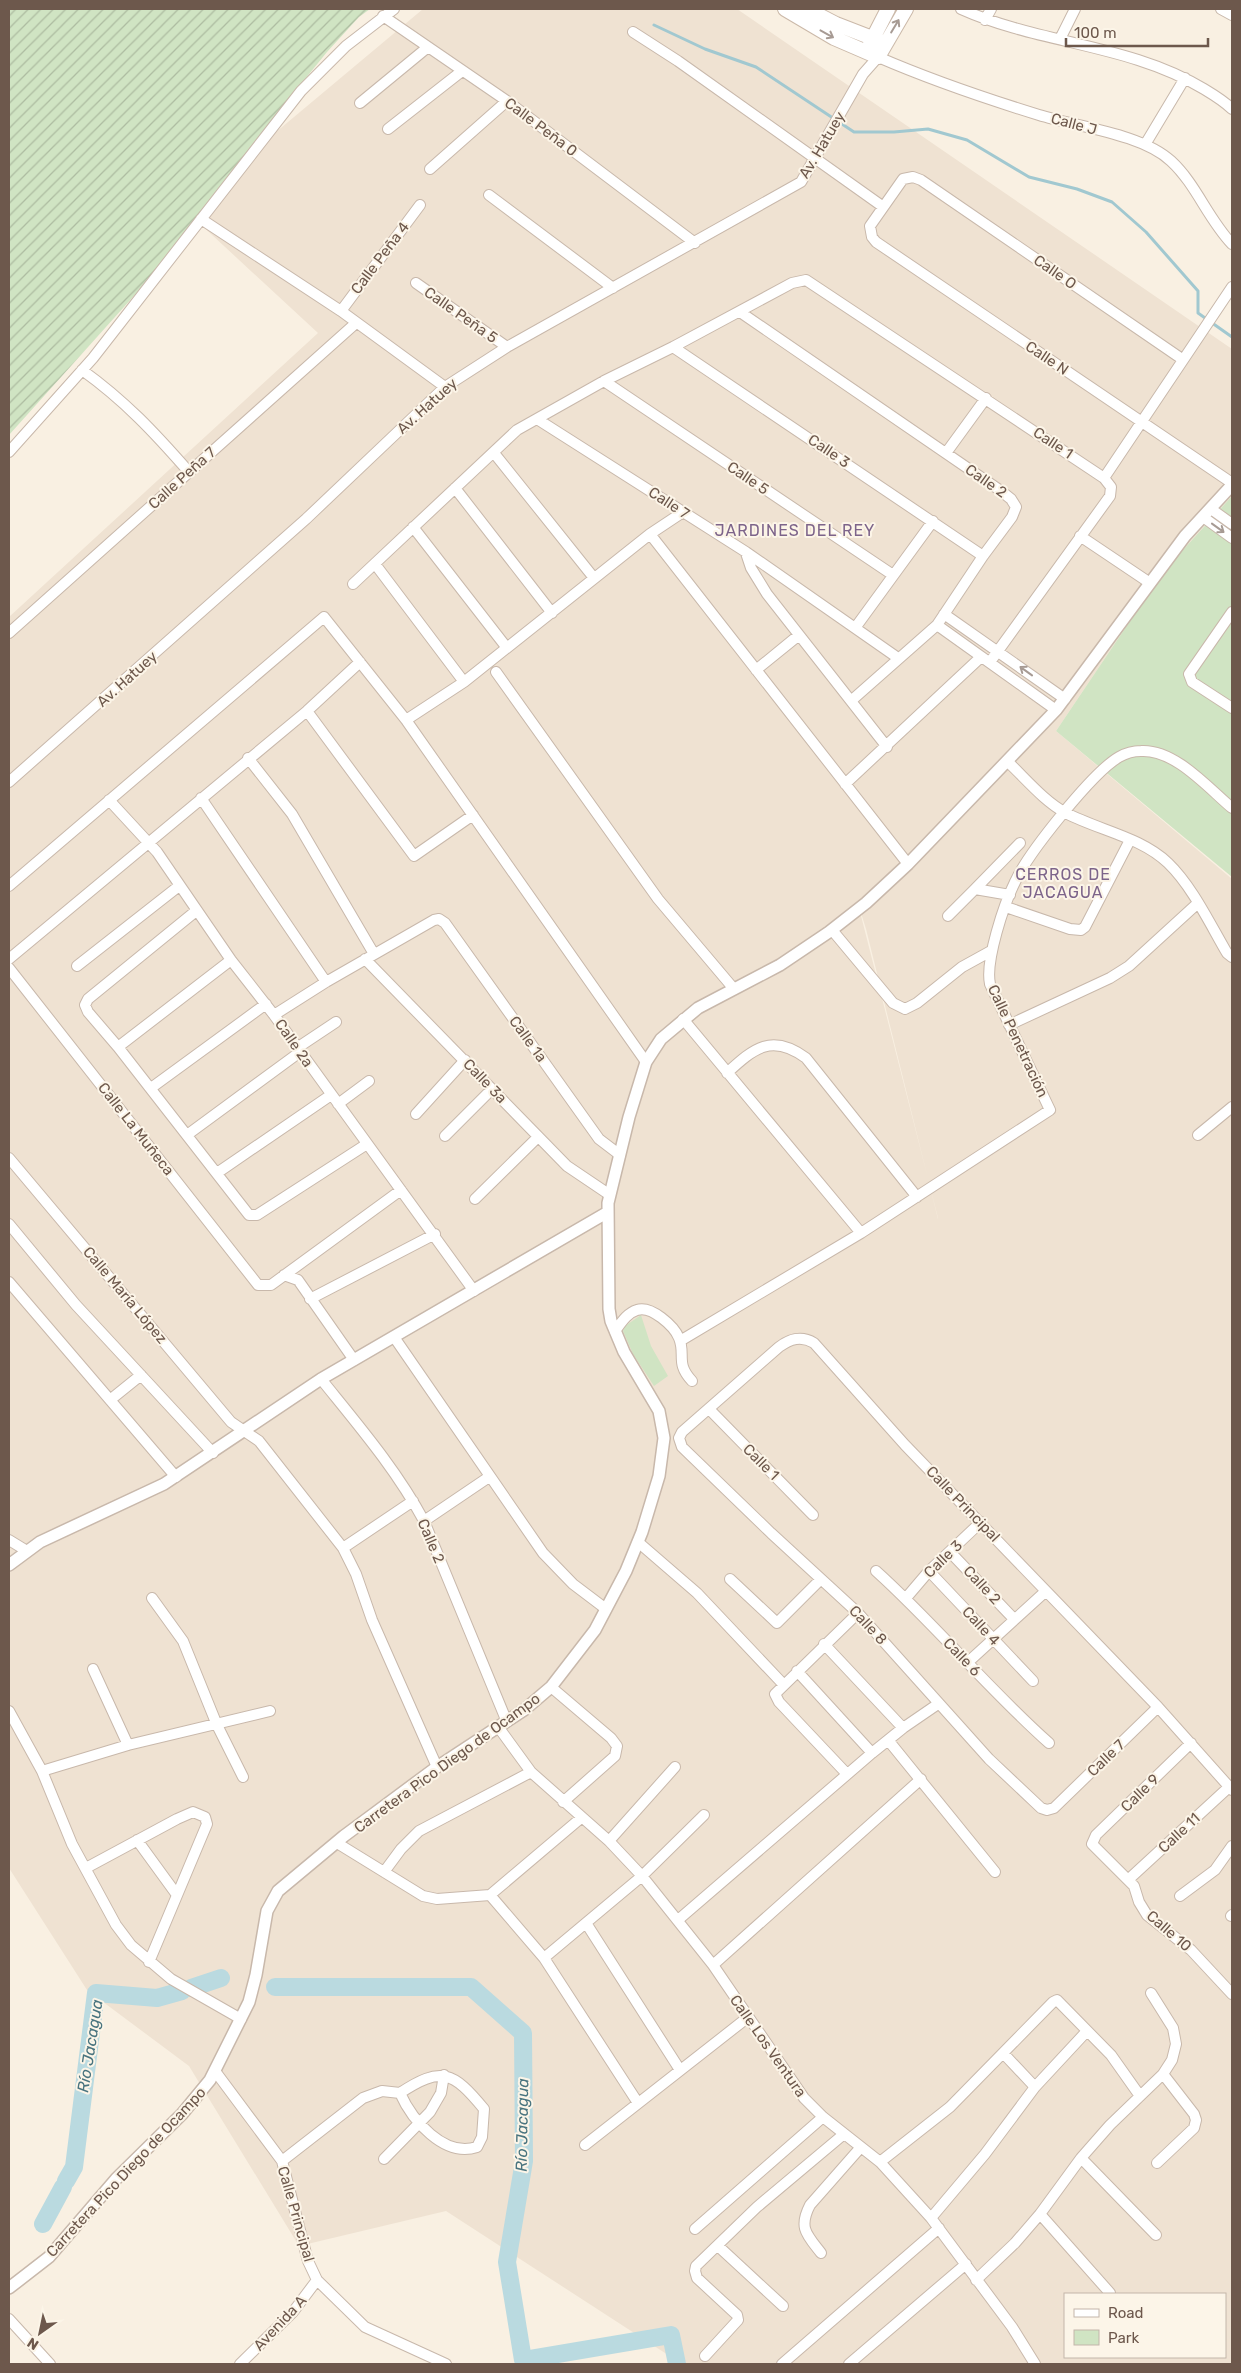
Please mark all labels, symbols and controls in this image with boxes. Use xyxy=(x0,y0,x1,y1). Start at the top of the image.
scale bar xyxy=(1066,15,1208,47)
one-way arrow xyxy=(891,20,901,34)
text: 100 m xyxy=(1074,24,1116,42)
one-way arrow xyxy=(819,30,834,39)
street label: Calle Peña 0 xyxy=(501,94,581,160)
street label: Av. Hatuey xyxy=(795,108,849,182)
street label: Calle J xyxy=(1049,109,1099,139)
street label: Calle Peña 4 xyxy=(347,218,413,298)
street label: Calle O xyxy=(1030,251,1080,293)
street label: Calle Peña 5 xyxy=(421,283,501,347)
street label: Calle N xyxy=(1022,337,1072,379)
street label: Av. Hatuey xyxy=(393,374,461,438)
street label: Calle 1 xyxy=(1030,423,1076,463)
street label: Calle 3 xyxy=(805,430,853,472)
street label: Calle Peña 7 xyxy=(145,443,220,513)
street label: Calle 5 xyxy=(724,458,772,499)
street label: Calle 2 xyxy=(962,460,1010,502)
street label: Calle 7 xyxy=(645,483,693,523)
district label: JARDINES DEL REY xyxy=(715,521,875,540)
one-way arrow xyxy=(1211,522,1224,533)
street label: Av. Hatuey xyxy=(93,647,161,711)
one-way arrow xyxy=(1020,665,1033,676)
district label: CERROS DE JACAGUA xyxy=(1015,865,1111,902)
street label: Calle Penetración xyxy=(984,982,1052,1100)
street label: Calle 1a xyxy=(505,1013,551,1065)
street label: Calle 2a xyxy=(271,1015,317,1071)
street label: Calle 3a xyxy=(459,1055,511,1107)
street label: Calle La Muñeca xyxy=(94,1079,178,1179)
street label: Calle María López xyxy=(79,1243,171,1347)
street label: Calle 1 xyxy=(739,1440,783,1484)
street label: Calle Principal xyxy=(922,1462,1004,1546)
street label: Calle 2 xyxy=(414,1516,448,1566)
street label: Calle 3 xyxy=(920,1536,966,1582)
street label: Calle 2 xyxy=(960,1562,1005,1608)
street label: Calle 8 xyxy=(845,1602,891,1648)
street label: Calle 4 xyxy=(958,1603,1004,1649)
street label: Calle 6 xyxy=(939,1634,985,1680)
street label: Carretera Pico Diego de Ocampo xyxy=(350,1689,544,1837)
street label: Calle 7 xyxy=(1083,1736,1129,1780)
street label: Calle 9 xyxy=(1117,1770,1163,1816)
street label: Calle 11 xyxy=(1154,1809,1204,1857)
street label: Calle 10 xyxy=(1143,1907,1195,1955)
street label: Calle Los Ventura xyxy=(726,1991,810,2101)
water label: Río Jacagua xyxy=(73,1998,107,2094)
water label: Río Jacagua xyxy=(512,2078,532,2172)
street label: Carretera Pico Diego de Ocampo xyxy=(42,2083,210,2261)
street label: Calle Principal xyxy=(274,2164,318,2264)
street label: Avenida A xyxy=(250,2292,310,2354)
legend xyxy=(1064,2293,1226,2358)
text: Road xyxy=(1108,2304,1144,2322)
north arrow xyxy=(15,2308,65,2358)
text: Park xyxy=(1108,2329,1139,2347)
text: N xyxy=(24,2334,42,2353)

